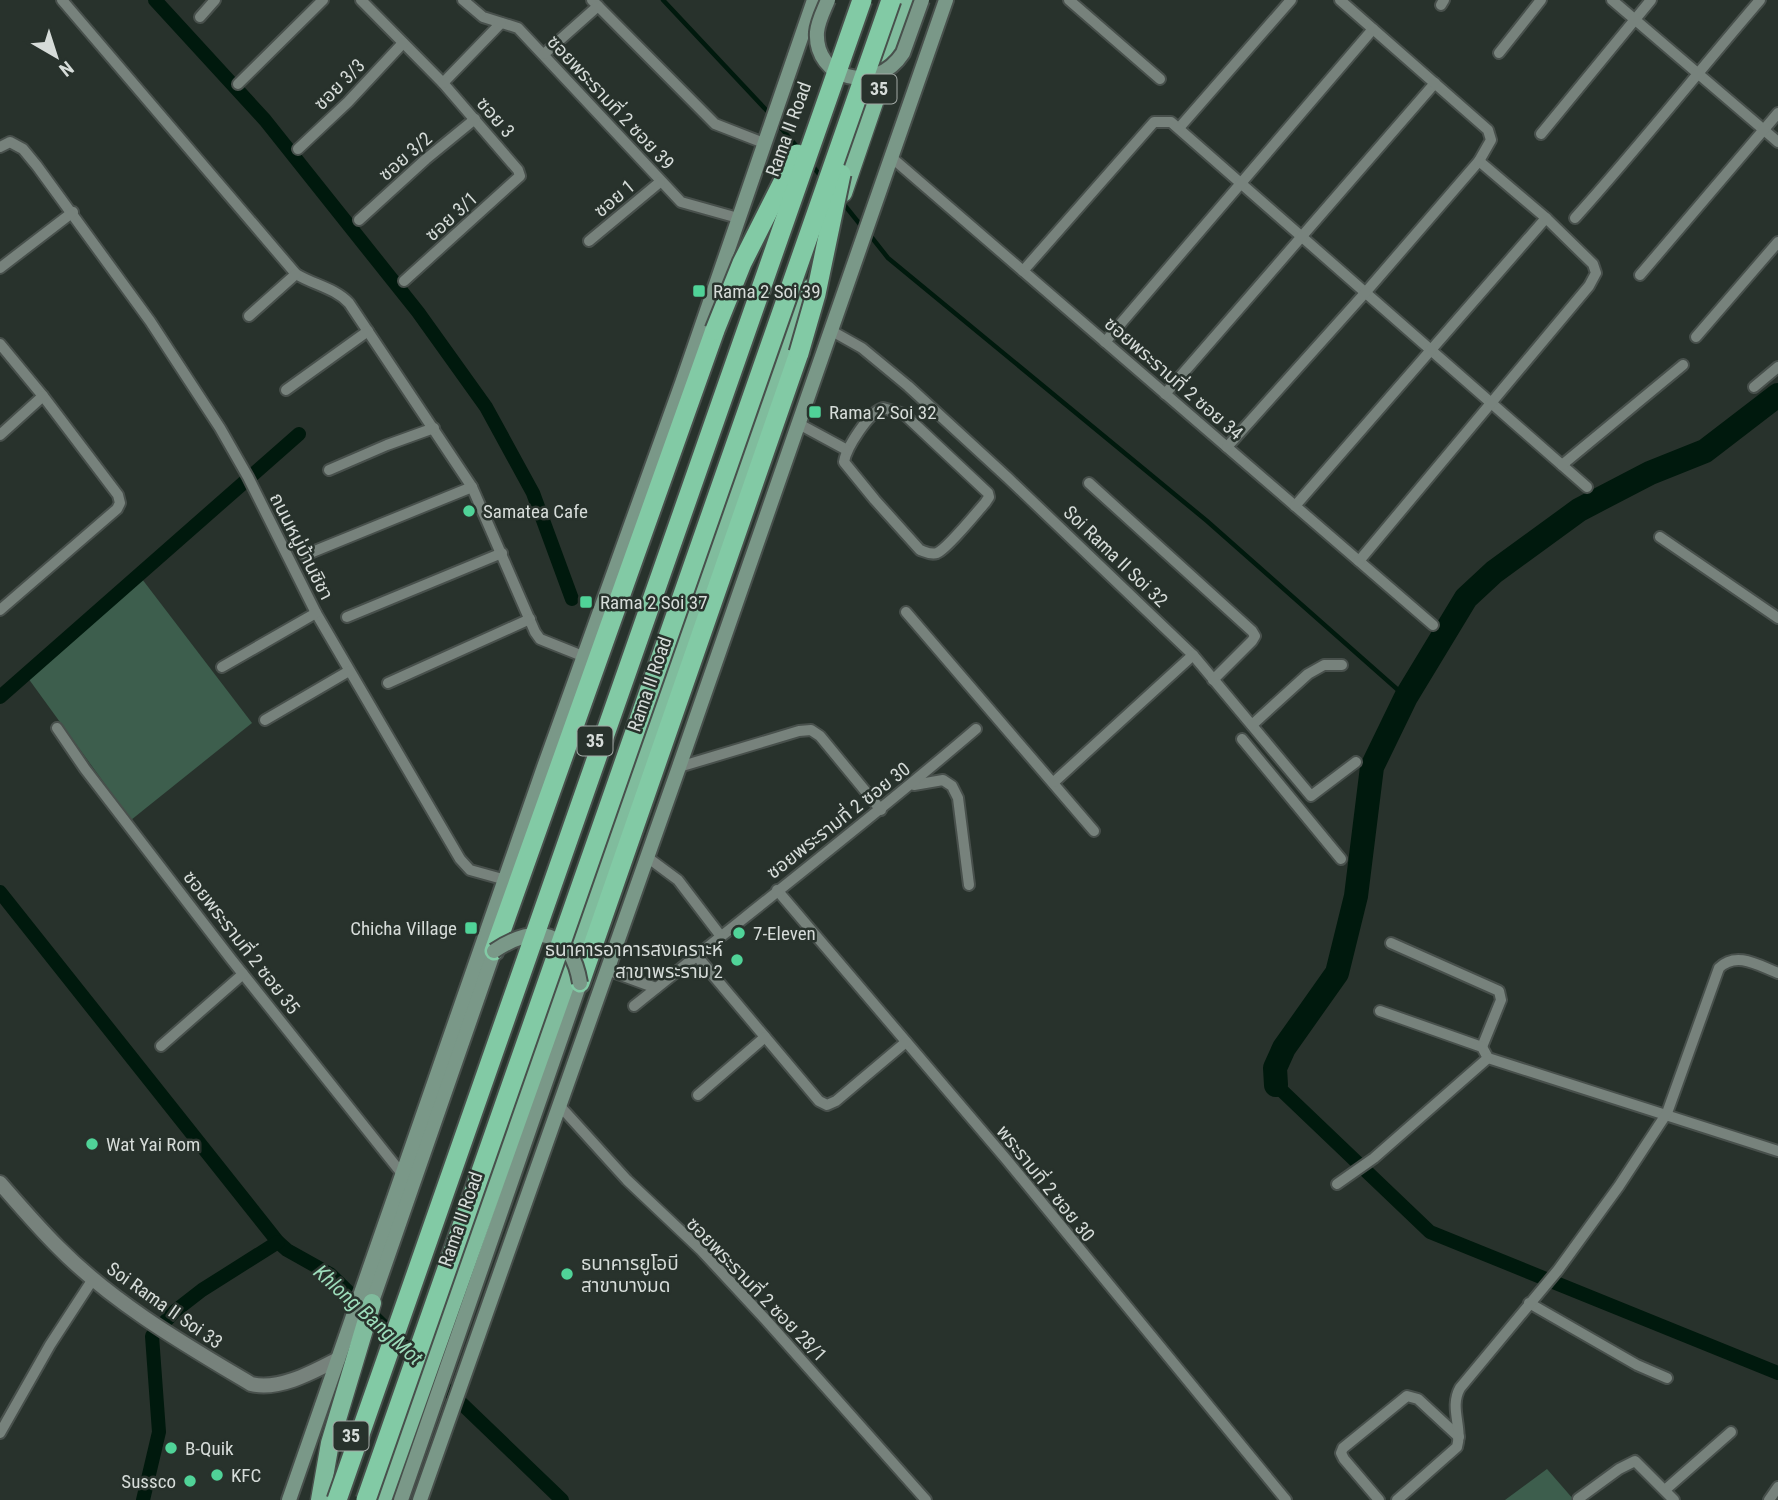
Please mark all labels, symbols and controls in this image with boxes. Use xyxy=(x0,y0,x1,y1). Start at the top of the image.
north arrow xyxy=(21,21,91,91)
street label: ซอยพระรามที่ 2 ซอย 39 xyxy=(542,29,680,174)
street label: ซอย 3/3 xyxy=(309,54,370,115)
text: N xyxy=(55,56,78,81)
road number: 35 xyxy=(862,74,896,104)
street label: Rama II Road xyxy=(761,79,816,180)
street label: ซอย 3 xyxy=(472,92,520,142)
street label: ซอย 3/2 xyxy=(374,127,437,186)
street label: ซอย 1 xyxy=(589,175,640,222)
street label: ซอย 3/1 xyxy=(420,187,482,246)
place label: Rama 2 Soi 39 xyxy=(713,280,821,303)
marker: Rama 2 Soi 39 xyxy=(691,283,707,299)
street label: ซอยพระรามที่ 2 ซอย 34 xyxy=(1100,311,1249,445)
place label: Rama 2 Soi 32 xyxy=(829,401,937,424)
marker: Rama 2 Soi 32 xyxy=(807,404,823,420)
street label: ถนนหมู่บ้านชิชา xyxy=(264,489,338,604)
place label: Samatea Cafe xyxy=(483,500,588,523)
street label: Soi Rama II Soi 32 xyxy=(1059,501,1172,612)
marker: Samatea Cafe xyxy=(461,503,477,519)
place label: Rama 2 Soi 37 xyxy=(600,591,708,614)
marker: Rama 2 Soi 37 xyxy=(578,594,594,610)
street label: Rama II Road xyxy=(622,634,676,735)
road number: 35 xyxy=(578,726,612,756)
street label: ซอยพระรามที่ 2 ซอย 30 xyxy=(761,756,915,884)
street label: ซอยพระรามที่ 2 ซอย 35 xyxy=(178,865,306,1019)
place label: Chicha Village xyxy=(350,917,457,940)
marker: Chicha Village xyxy=(463,920,479,936)
place label: 7-Eleven xyxy=(753,922,816,945)
marker: 7-Eleven xyxy=(731,925,747,941)
place label: ธนาคารอาคารสงเคราะห์ สาขาพระราม 2 xyxy=(545,938,723,983)
marker: ธนาคารอาคารสงเคราะห์ สาขาพระราม 2 xyxy=(729,952,745,968)
street label: พระรามที่ 2 ซอย 30 xyxy=(992,1119,1101,1246)
place label: Wat Yai Rom xyxy=(106,1133,200,1156)
marker: Wat Yai Rom xyxy=(84,1136,100,1152)
street label: Rama II Road xyxy=(433,1169,487,1270)
street label: ซอยพระรามที่ 2 ซอย 28/1 xyxy=(682,1211,833,1366)
place label: ธนาคารยูโอบี สาขาบางมด xyxy=(581,1252,679,1297)
street label: Soi Rama II Soi 33 xyxy=(102,1257,227,1354)
water label: Khlong Bang Mot xyxy=(309,1260,428,1371)
marker: ธนาคารยูโอบี สาขาบางมด xyxy=(559,1266,575,1282)
road number: 35 xyxy=(334,1422,368,1450)
place label: B-Quik xyxy=(185,1437,234,1460)
marker: B-Quik xyxy=(163,1440,179,1456)
place label: KFC xyxy=(231,1464,261,1487)
marker: KFC xyxy=(209,1467,225,1483)
place label: Sussco xyxy=(121,1470,176,1493)
marker: Sussco xyxy=(182,1473,198,1489)

